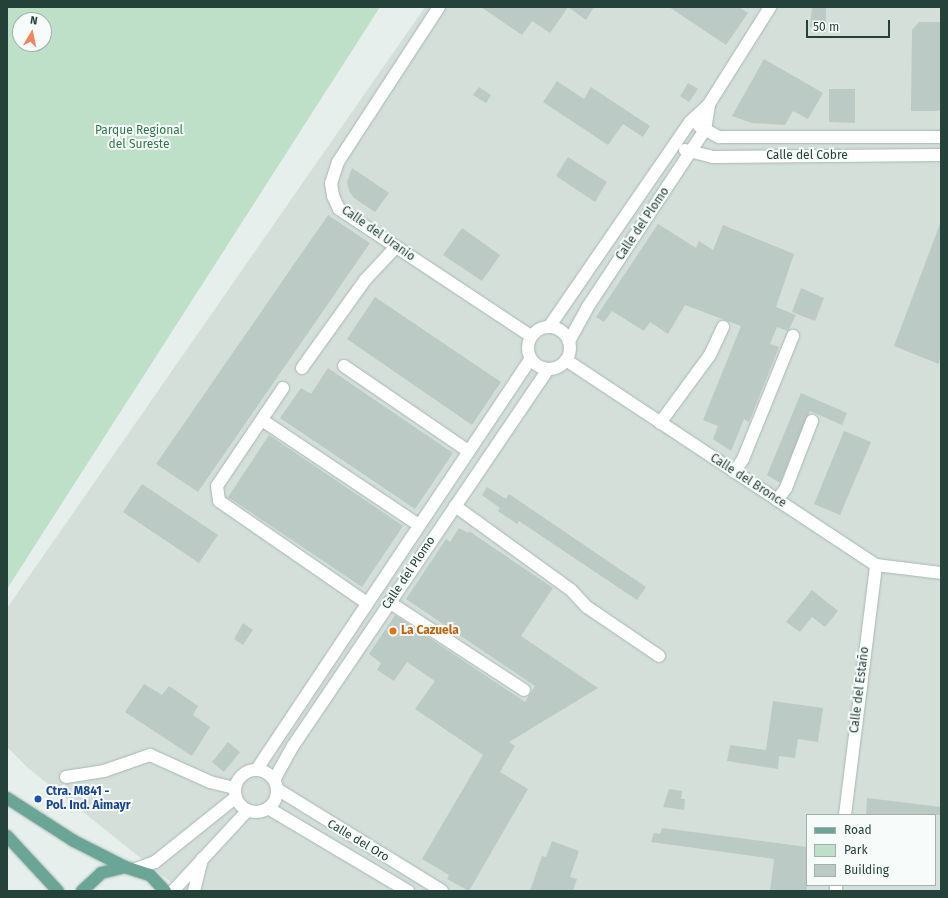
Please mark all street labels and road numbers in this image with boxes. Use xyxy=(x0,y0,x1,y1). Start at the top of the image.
street label: Calle del Cobre xyxy=(766,149,848,163)
street label: Calle del Plomo xyxy=(613,185,673,263)
street label: Calle del Uranio xyxy=(339,203,417,265)
street label: Calle del Bronce xyxy=(707,451,789,511)
street label: Calle del Plomo xyxy=(379,534,439,612)
street label: Calle del Estaño xyxy=(848,646,872,734)
street label: Calle del Oro xyxy=(324,817,392,865)

